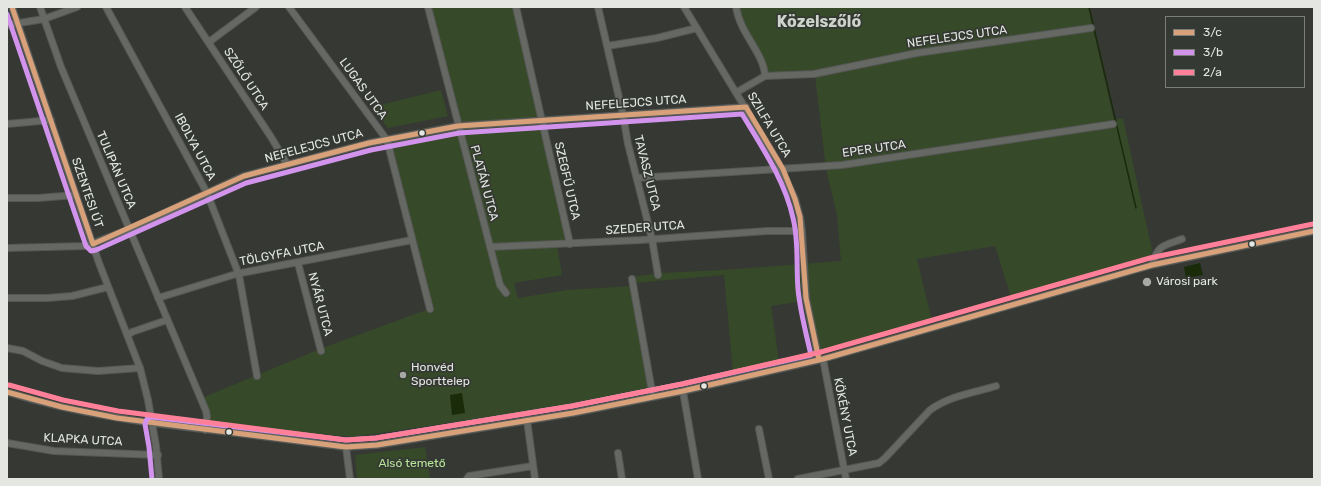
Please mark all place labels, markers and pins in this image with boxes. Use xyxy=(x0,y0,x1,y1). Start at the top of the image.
unlabelled marker xyxy=(417,128,427,138)
unlabelled marker xyxy=(1247,239,1257,249)
place label: Városi park xyxy=(1156,275,1218,289)
marker: Városi park xyxy=(1141,276,1153,288)
place label: Honvéd Sporttelep xyxy=(411,361,470,389)
marker: Honvéd Sporttelep xyxy=(398,370,408,380)
unlabelled marker xyxy=(699,381,709,391)
unlabelled marker xyxy=(224,427,234,437)

